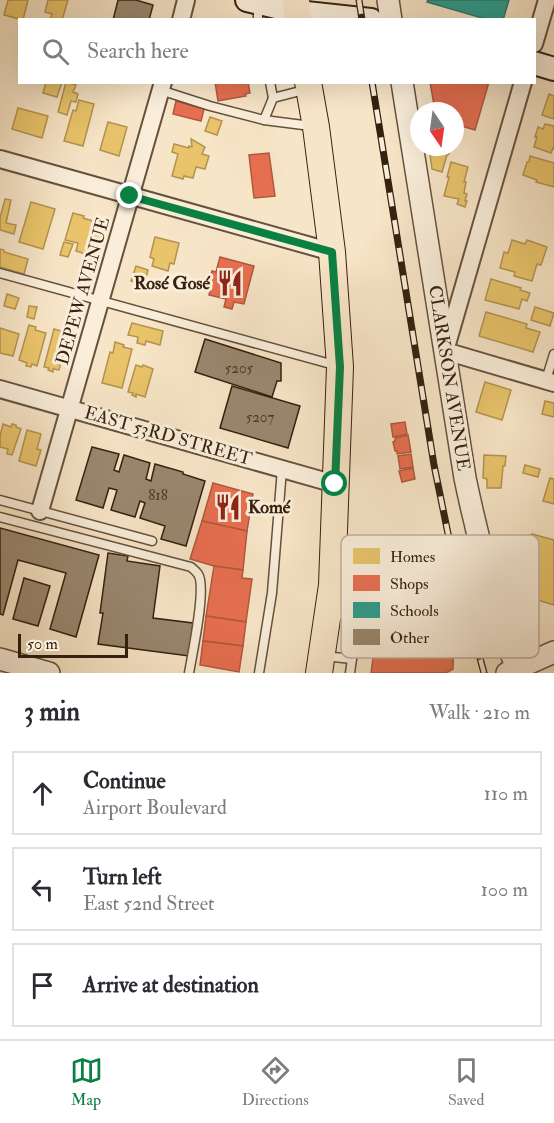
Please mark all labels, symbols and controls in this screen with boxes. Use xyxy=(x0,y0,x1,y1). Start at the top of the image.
search box xyxy=(18,18,536,84)
icon: search xyxy=(39,35,72,68)
text: Search here xyxy=(87,37,189,65)
north arrow xyxy=(410,102,464,156)
route end xyxy=(116,182,142,208)
street label: DEPEW AVENUE xyxy=(51,214,115,368)
restaurant icon: Rosé Gosé xyxy=(215,268,245,298)
place label: Rosé Gosé xyxy=(134,272,210,295)
street label: CLARKSON AVENUE xyxy=(423,283,475,473)
house number: 5205 xyxy=(225,359,254,378)
street label: EAST 53RD STREET xyxy=(82,401,255,471)
house number: 5207 xyxy=(246,408,274,427)
route start xyxy=(321,470,347,496)
house number: 818 xyxy=(148,486,168,505)
restaurant icon: Komé xyxy=(213,492,243,522)
place label: Komé xyxy=(248,496,291,519)
legend xyxy=(341,535,539,658)
text: Homes xyxy=(390,547,435,567)
text: Shops xyxy=(390,574,429,595)
text: Schools xyxy=(390,601,439,621)
text: Other xyxy=(390,628,429,648)
scale bar xyxy=(18,631,128,658)
text: 50 m xyxy=(27,634,58,654)
text: 3 min xyxy=(24,696,80,728)
text: Walk · 210 m xyxy=(429,700,530,725)
text: Continue xyxy=(83,767,166,795)
icon: ahead xyxy=(26,777,59,810)
text: 110 m xyxy=(484,781,528,806)
text: Airport Boulevard xyxy=(83,795,227,820)
text: Turn left xyxy=(83,863,162,891)
icon: left xyxy=(26,873,59,906)
text: 100 m xyxy=(481,877,528,902)
text: East 52nd Street xyxy=(83,891,215,916)
icon: arrive xyxy=(26,969,59,1002)
text: Arrive at destination xyxy=(83,971,259,999)
tab: Map xyxy=(70,1054,103,1110)
tab: Directions xyxy=(242,1054,309,1110)
tab: Saved xyxy=(448,1054,484,1110)

